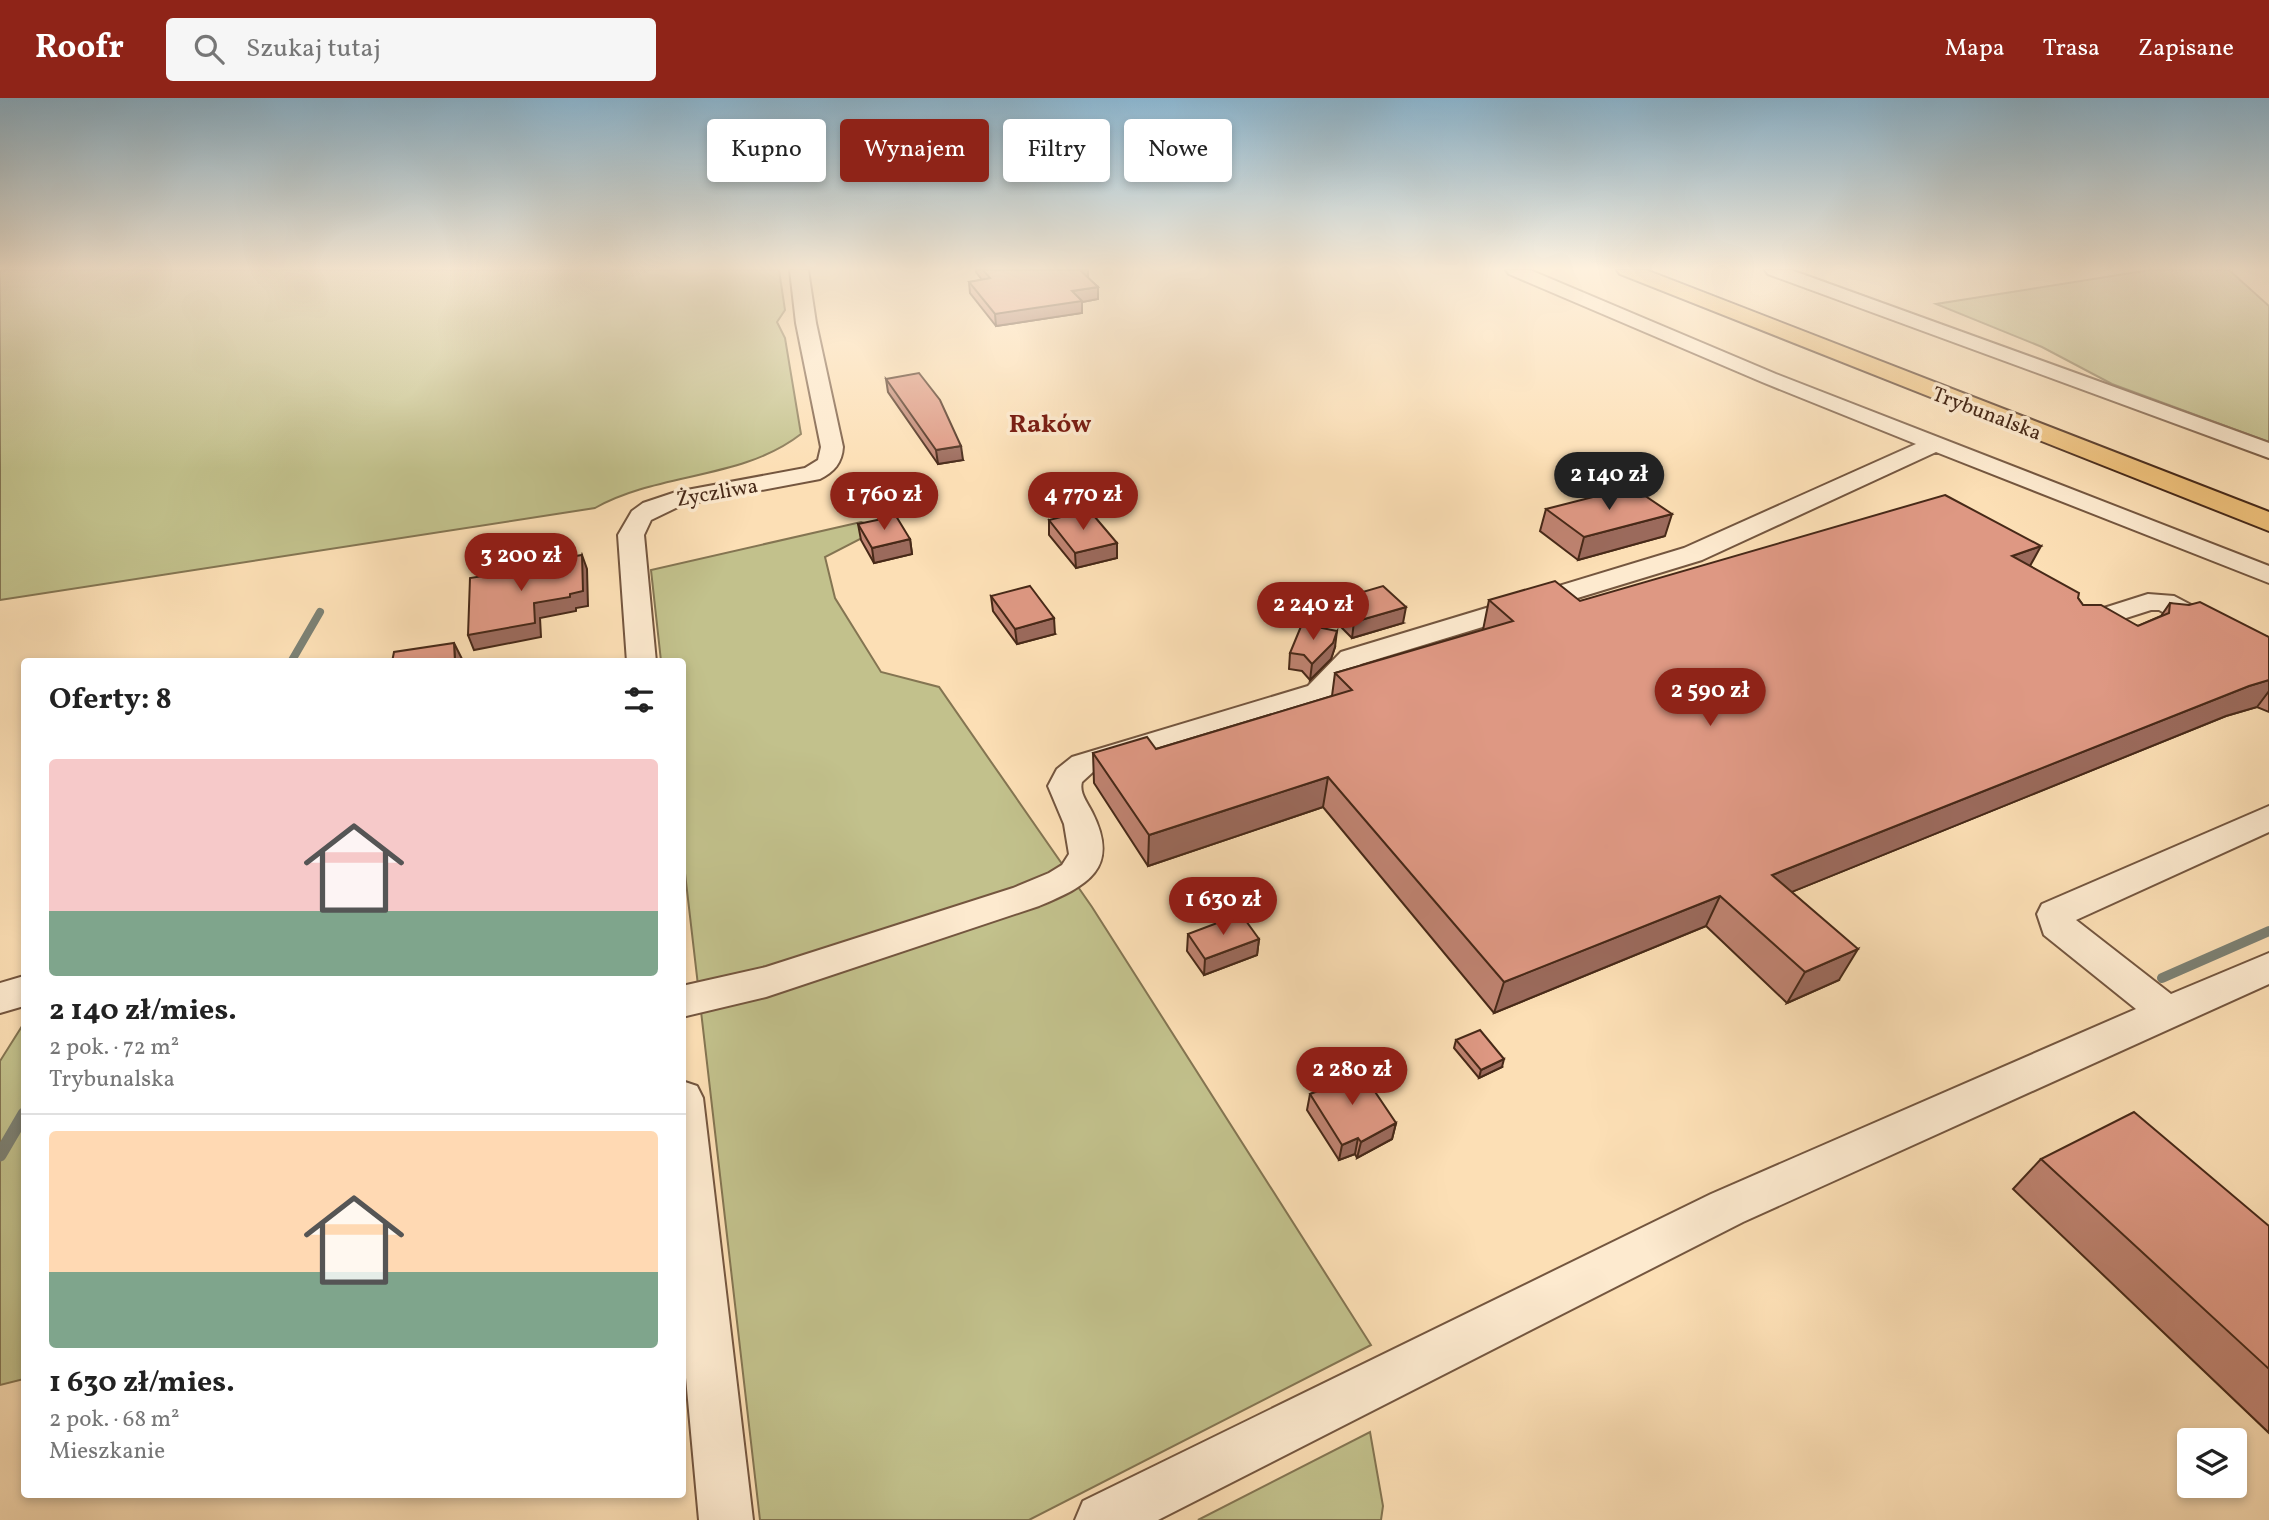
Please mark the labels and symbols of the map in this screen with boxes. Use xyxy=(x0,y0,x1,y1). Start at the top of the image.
street label: Trybunalska xyxy=(1928,380,2045,449)
district label: Raków xyxy=(1009,407,1092,443)
pin: 2 140 zł xyxy=(1537,452,1681,512)
street label: Życzliwa xyxy=(674,472,760,515)
pin: 1 760 zł xyxy=(812,472,956,532)
pin: 4 770 zł xyxy=(1011,472,1155,532)
pin: 3 200 zł xyxy=(449,533,593,593)
pin: 2 240 zł xyxy=(1241,582,1385,642)
pin: 2 590 zł xyxy=(1638,668,1782,728)
pin: 1 630 zł xyxy=(1151,878,1295,937)
pin: 2 280 zł xyxy=(1280,1048,1424,1107)

